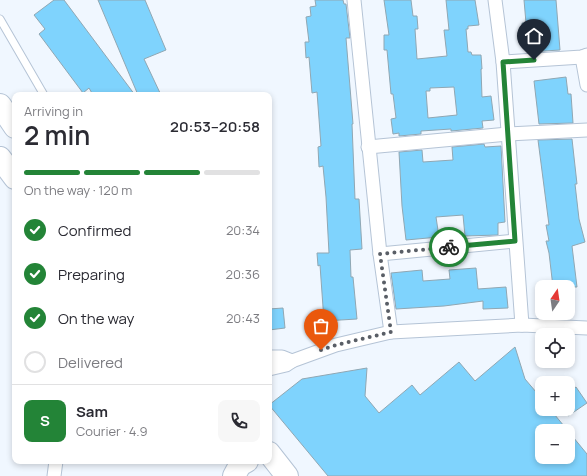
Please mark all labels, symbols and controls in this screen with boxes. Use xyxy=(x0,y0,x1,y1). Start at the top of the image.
pin xyxy=(517,19,551,60)
icon: home xyxy=(523,25,545,47)
text: Arriving in xyxy=(24,102,83,120)
text: 20:53–20:58 xyxy=(170,116,260,137)
text: 2 min xyxy=(24,117,90,153)
text: On the way · 120 m xyxy=(24,181,132,199)
icon: check xyxy=(24,219,46,241)
text: Confirmed xyxy=(58,220,131,241)
text: 20:34 xyxy=(226,221,260,239)
courier xyxy=(429,227,469,267)
icon: bike xyxy=(438,236,460,258)
icon: check xyxy=(24,263,46,285)
text: Preparing xyxy=(58,264,125,285)
text: 20:36 xyxy=(226,265,260,283)
north arrow xyxy=(535,280,575,320)
map controls xyxy=(535,280,575,464)
icon: check xyxy=(24,307,46,329)
text: On the way xyxy=(58,308,134,329)
text: 20:43 xyxy=(226,309,260,327)
pin xyxy=(304,309,338,350)
icon: bag xyxy=(310,315,332,337)
button: locate xyxy=(535,328,575,368)
text: Delivered xyxy=(58,352,123,373)
button: + xyxy=(535,376,575,416)
button: phone xyxy=(218,400,260,442)
text: Sam xyxy=(76,401,108,422)
text: S xyxy=(40,410,50,431)
text: Courier · 4.9 xyxy=(76,422,148,440)
button: − xyxy=(535,424,575,464)

